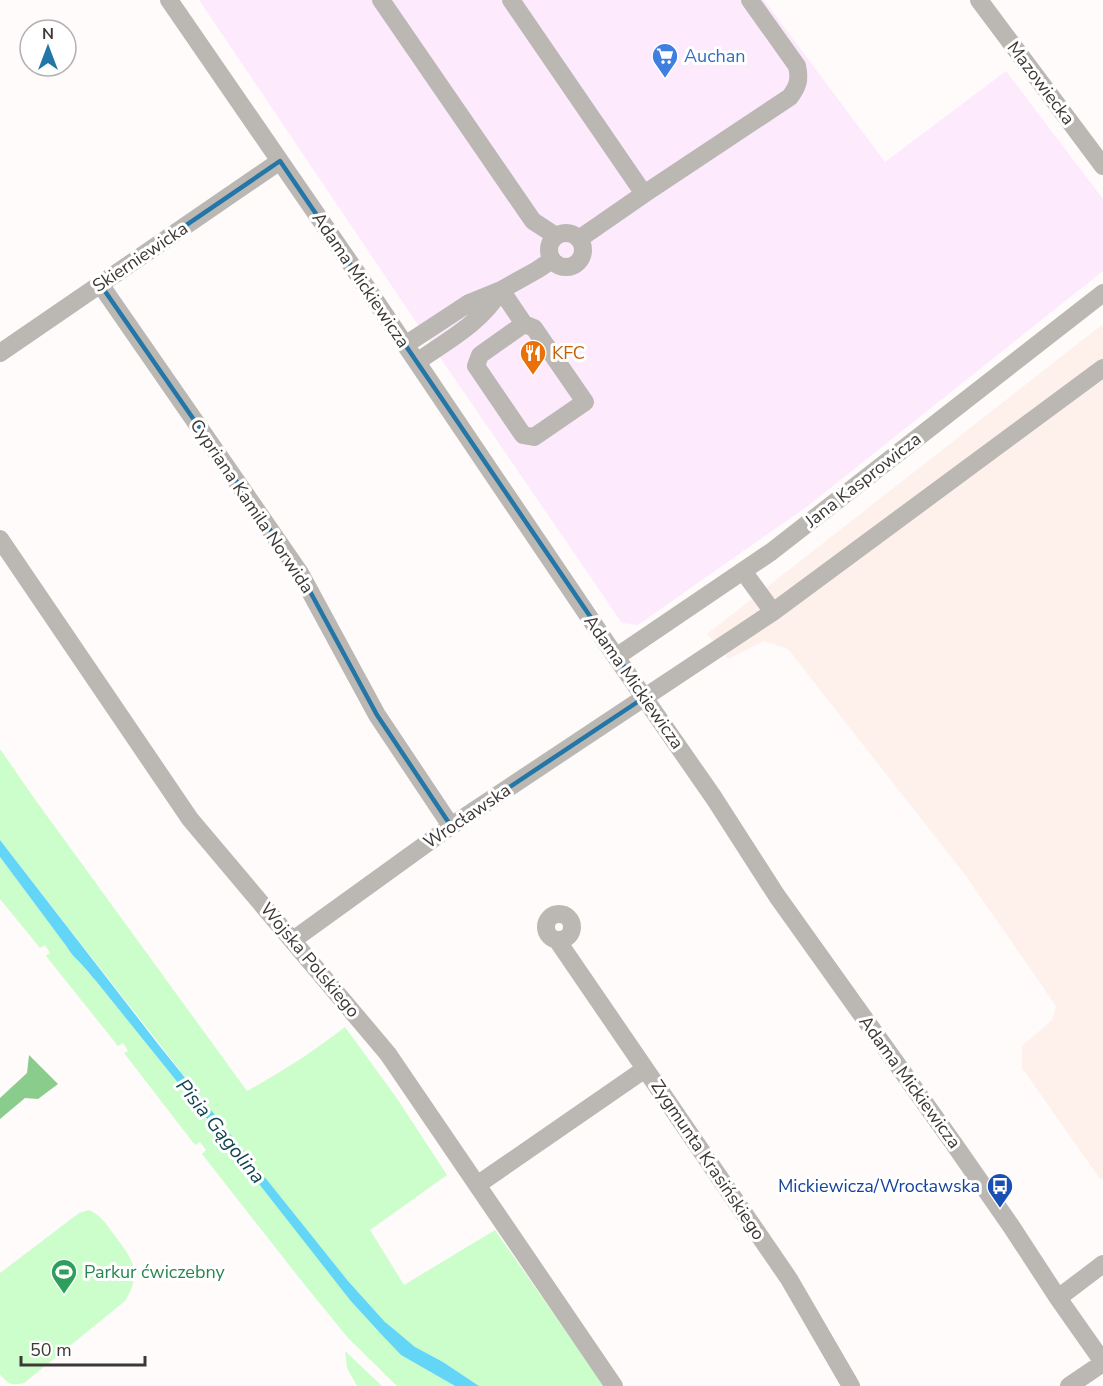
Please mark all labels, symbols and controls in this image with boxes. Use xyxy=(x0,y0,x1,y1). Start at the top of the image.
north arrow xyxy=(18,18,78,78)
text: N xyxy=(42,23,54,45)
street label: Mazowiecka xyxy=(1002,36,1080,130)
supermarket icon: Auchan xyxy=(650,41,680,79)
place label: Auchan xyxy=(684,44,746,68)
street label: Adama Mickiewicza xyxy=(307,208,415,352)
street label: Skierniewicka xyxy=(88,216,192,298)
restaurant icon: KFC xyxy=(518,338,548,376)
place label: KFC xyxy=(552,341,585,365)
street label: Cypriana Kamila Norwida xyxy=(185,414,319,598)
street label: Jana Kasprowicza xyxy=(799,427,926,534)
street label: Adama Mickiewicza xyxy=(579,610,689,754)
street label: Wrocławska xyxy=(419,778,515,854)
street label: Wojska Polskiego xyxy=(255,898,365,1022)
street label: Adama Mickiewicza xyxy=(854,1011,966,1153)
water label: Pisia Gągolina xyxy=(170,1073,271,1189)
street label: Zygmunta Krasińskiego xyxy=(645,1075,771,1245)
bus stop icon: Mickiewicza/Wrocławska xyxy=(985,1171,1015,1209)
place label: Mickiewicza/Wrocławska xyxy=(778,1174,980,1198)
sports icon: Parkur ćwiczebny xyxy=(49,1257,79,1295)
place label: Parkur ćwiczebny xyxy=(84,1260,226,1284)
scale bar xyxy=(21,1329,146,1367)
text: 50 m xyxy=(30,1338,72,1362)

